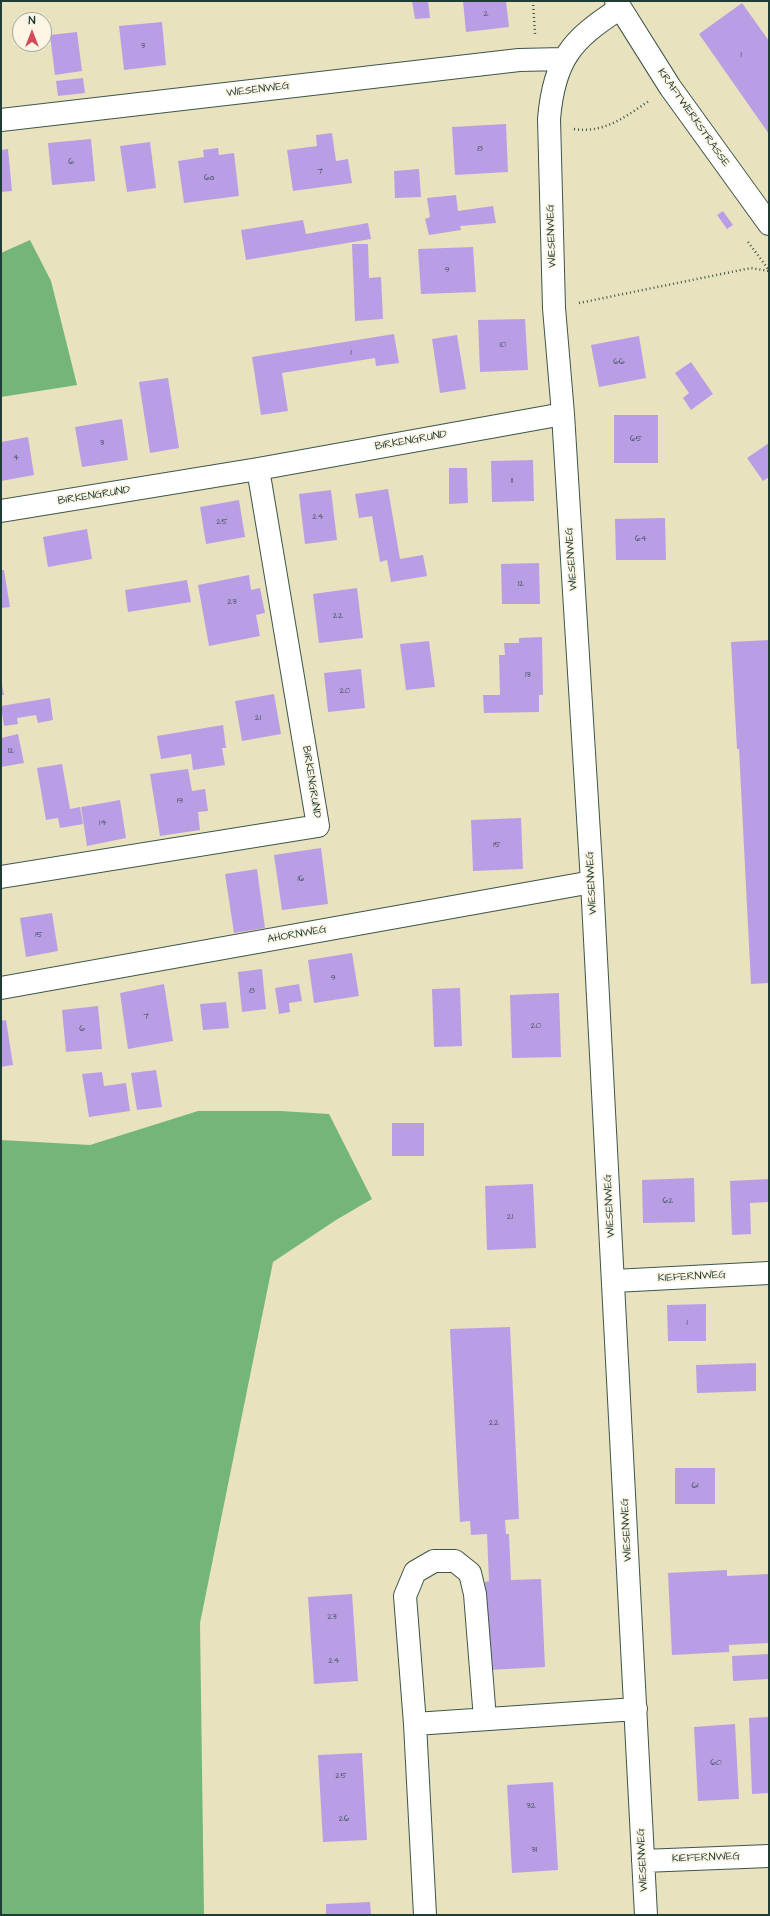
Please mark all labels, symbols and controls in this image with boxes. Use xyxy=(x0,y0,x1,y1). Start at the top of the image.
house number: 2 xyxy=(483,9,489,19)
north arrow xyxy=(12,12,52,52)
text: N xyxy=(29,13,35,28)
house number: 3 xyxy=(141,41,145,51)
house number: 1 xyxy=(740,50,742,60)
street label: KRAFTWERKSTRASSE xyxy=(654,66,732,170)
street label: WIESENWEG xyxy=(226,80,290,100)
house number: 8 xyxy=(477,144,483,154)
house number: 6 xyxy=(68,157,74,167)
house number: 7 xyxy=(317,167,323,177)
house number: 6a xyxy=(204,173,214,183)
street label: WIESENWEG xyxy=(544,204,560,268)
house number: 9 xyxy=(444,265,450,275)
house number: 10 xyxy=(500,340,506,350)
house number: 1 xyxy=(350,348,352,358)
house number: 66 xyxy=(613,357,625,367)
street label: BIRKENGRUND xyxy=(374,428,448,454)
house number: 65 xyxy=(630,434,642,444)
house number: 3 xyxy=(100,438,104,448)
house number: 4 xyxy=(13,453,19,463)
house number: 11 xyxy=(511,476,513,486)
street label: BIRKENGRUND xyxy=(57,484,131,508)
house number: 24 xyxy=(312,512,324,522)
house number: 25 xyxy=(216,517,228,527)
street label: WIESENWEG xyxy=(563,527,581,591)
house number: 64 xyxy=(635,534,647,544)
house number: 12 xyxy=(518,579,524,589)
house number: 23 xyxy=(227,597,237,607)
house number: 22 xyxy=(333,611,343,621)
house number: 13 xyxy=(525,670,531,680)
house number: 20 xyxy=(340,686,350,696)
house number: 21 xyxy=(255,713,261,723)
street label: BIRKENGRUND xyxy=(299,745,323,819)
house number: 12 xyxy=(8,746,14,756)
house number: 19 xyxy=(177,796,183,806)
house number: 14 xyxy=(99,818,107,828)
house number: 15 xyxy=(493,840,501,850)
street label: WIESENWEG xyxy=(584,851,600,915)
house number: 16 xyxy=(298,874,304,884)
street label: AHORNWEG xyxy=(266,923,328,947)
house number: 15 xyxy=(35,930,43,940)
house number: 9 xyxy=(330,973,336,983)
house number: 8 xyxy=(249,986,255,996)
house number: 7 xyxy=(143,1012,149,1022)
house number: 20 xyxy=(531,1021,541,1031)
house number: 6 xyxy=(79,1024,85,1034)
street label: WIESENWEG xyxy=(602,1174,618,1238)
house number: 62 xyxy=(663,1196,673,1206)
house number: 21 xyxy=(507,1212,513,1222)
street label: KIEFERNWEG xyxy=(658,1269,726,1285)
house number: 1 xyxy=(686,1318,688,1328)
house number: 22 xyxy=(489,1418,499,1428)
house number: 61 xyxy=(692,1481,698,1491)
street label: WIESENWEG xyxy=(619,1498,635,1562)
house number: 23 xyxy=(327,1612,337,1622)
house number: 24 xyxy=(328,1656,340,1666)
house number: 60 xyxy=(710,1758,722,1768)
house number: 25 xyxy=(335,1771,347,1781)
house number: 32 xyxy=(526,1801,536,1811)
house number: 26 xyxy=(339,1814,349,1824)
street label: WIESENWEG xyxy=(635,1828,651,1892)
house number: 31 xyxy=(531,1845,537,1855)
street label: KIEFERNWEG xyxy=(672,1850,740,1866)

